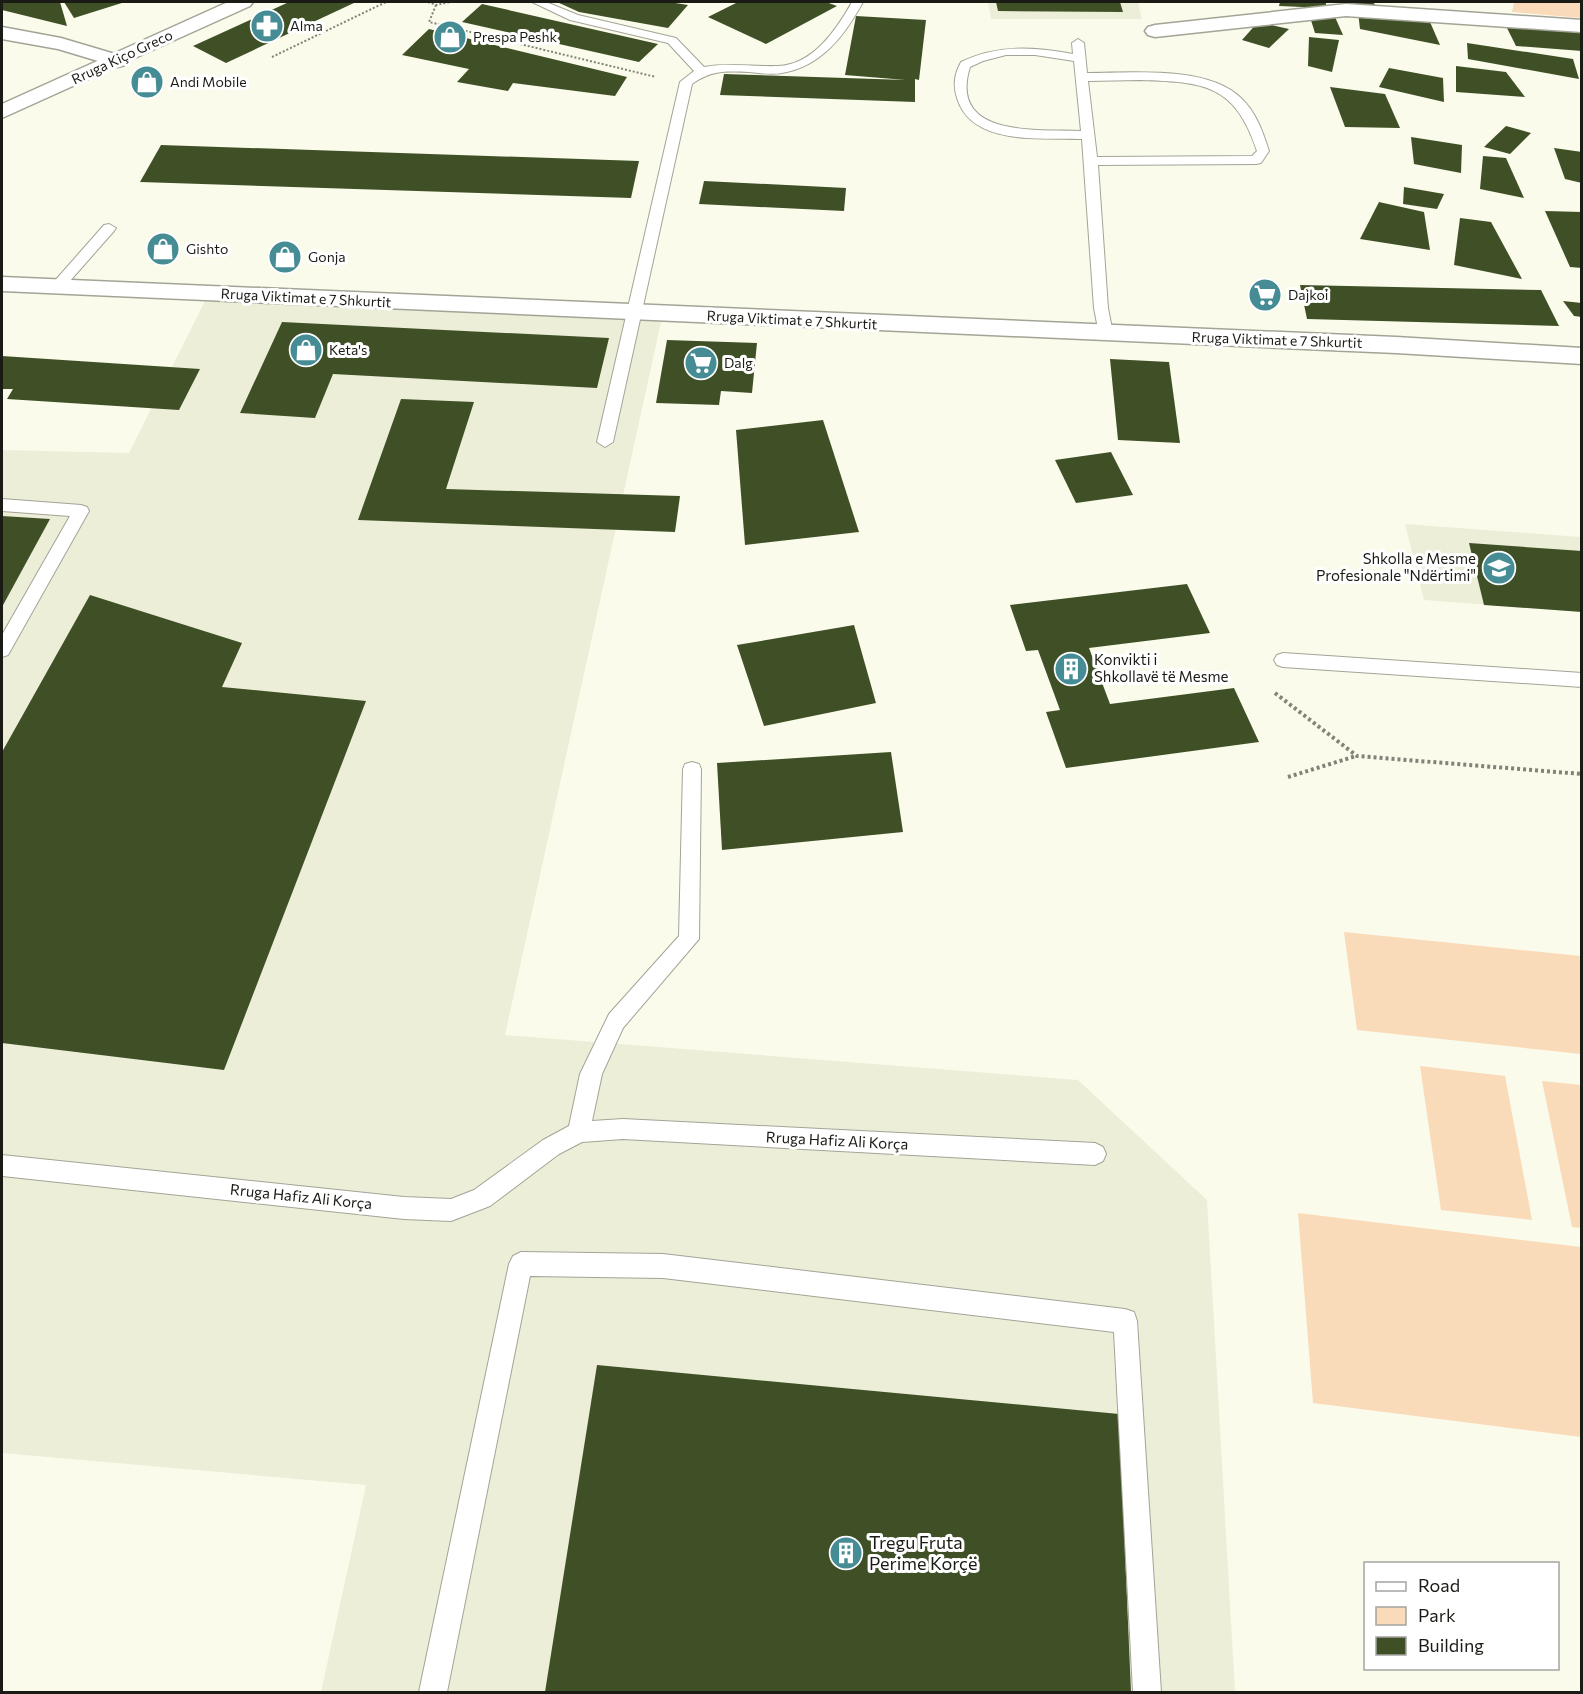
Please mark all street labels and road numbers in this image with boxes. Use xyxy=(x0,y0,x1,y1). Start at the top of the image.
street label: Rruga Kiço Greco xyxy=(69,26,175,87)
street label: Rruga Viktimat e 7 Shkurtit xyxy=(220,285,392,310)
street label: Rruga Viktimat e 7 Shkurtit xyxy=(706,307,878,332)
street label: Rruga Viktimat e 7 Shkurtit xyxy=(1191,328,1363,351)
street label: Rruga Hafiz Ali Korça xyxy=(765,1127,909,1153)
street label: Rruga Hafiz Ali Korça xyxy=(229,1180,373,1212)

